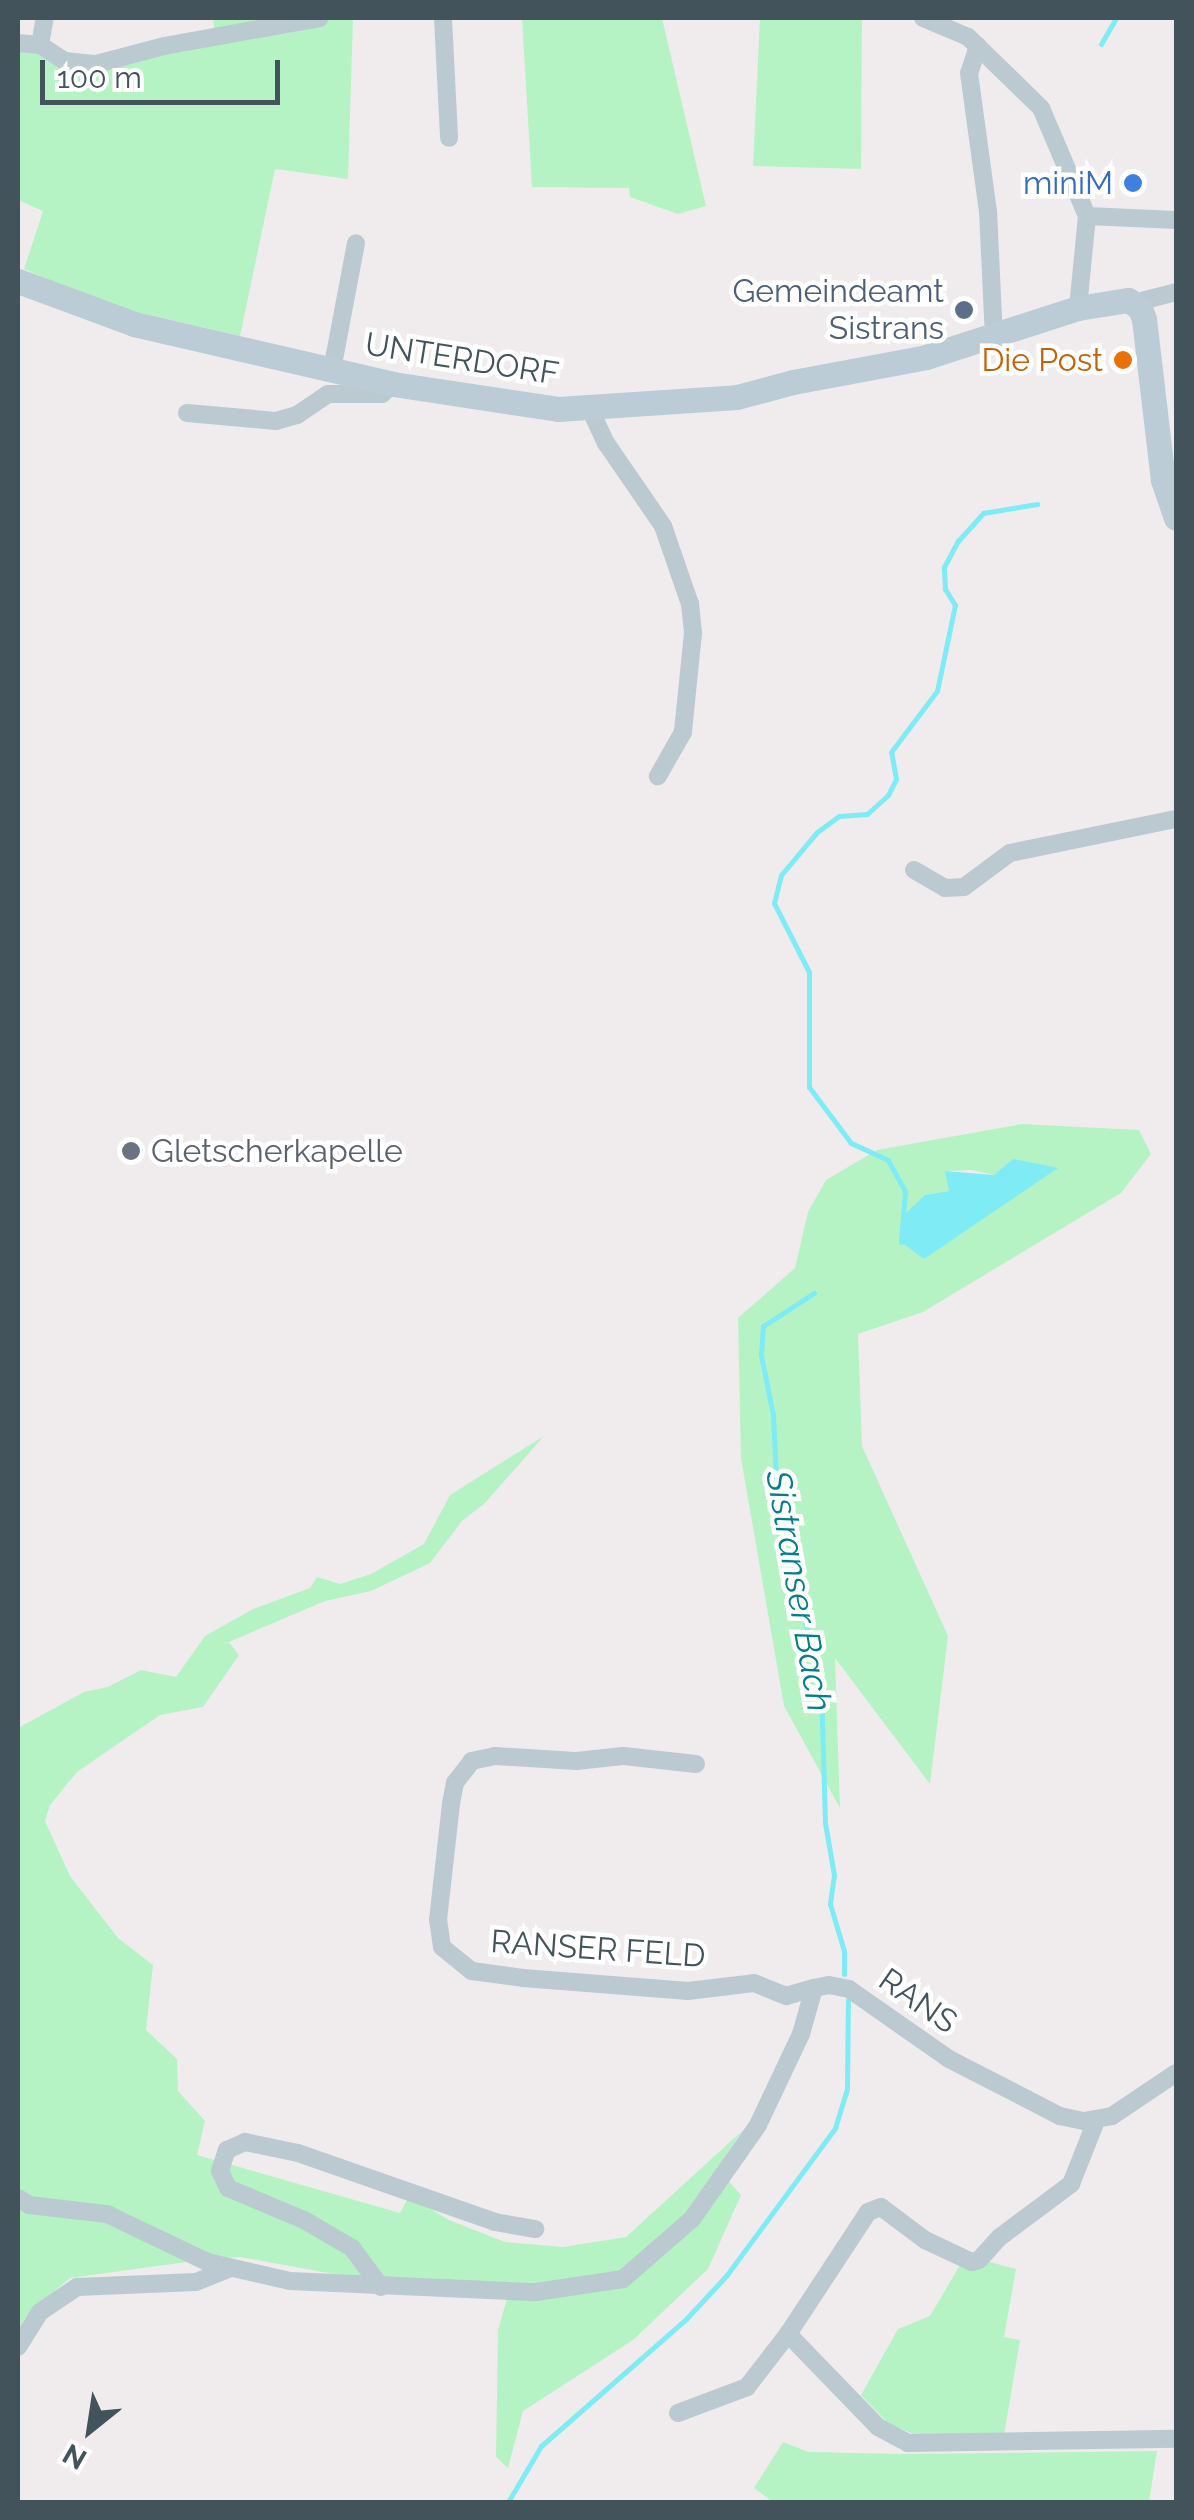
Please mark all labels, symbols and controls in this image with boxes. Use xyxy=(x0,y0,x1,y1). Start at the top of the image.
scale bar xyxy=(45,40,285,102)
text: 100 m xyxy=(57,60,142,95)
place label: miniM xyxy=(1023,164,1113,202)
marker: miniM xyxy=(1122,172,1144,194)
place label: Gemeindeamt Sistrans xyxy=(732,273,944,348)
marker: Gemeindeamt Sistrans xyxy=(953,299,975,321)
street label: UNTERDORF xyxy=(362,325,562,393)
place label: Die Post xyxy=(981,341,1103,379)
marker: Die Post xyxy=(1112,349,1134,371)
place label: Gletscherkapelle xyxy=(151,1132,403,1170)
marker: Gletscherkapelle xyxy=(120,1140,142,1162)
water label: Sistranser Bach xyxy=(757,1467,841,1715)
street label: RANSER FELD xyxy=(489,1922,707,1976)
street label: RANS xyxy=(872,1960,964,2042)
north arrow xyxy=(40,2380,140,2480)
text: N xyxy=(57,2437,92,2476)

